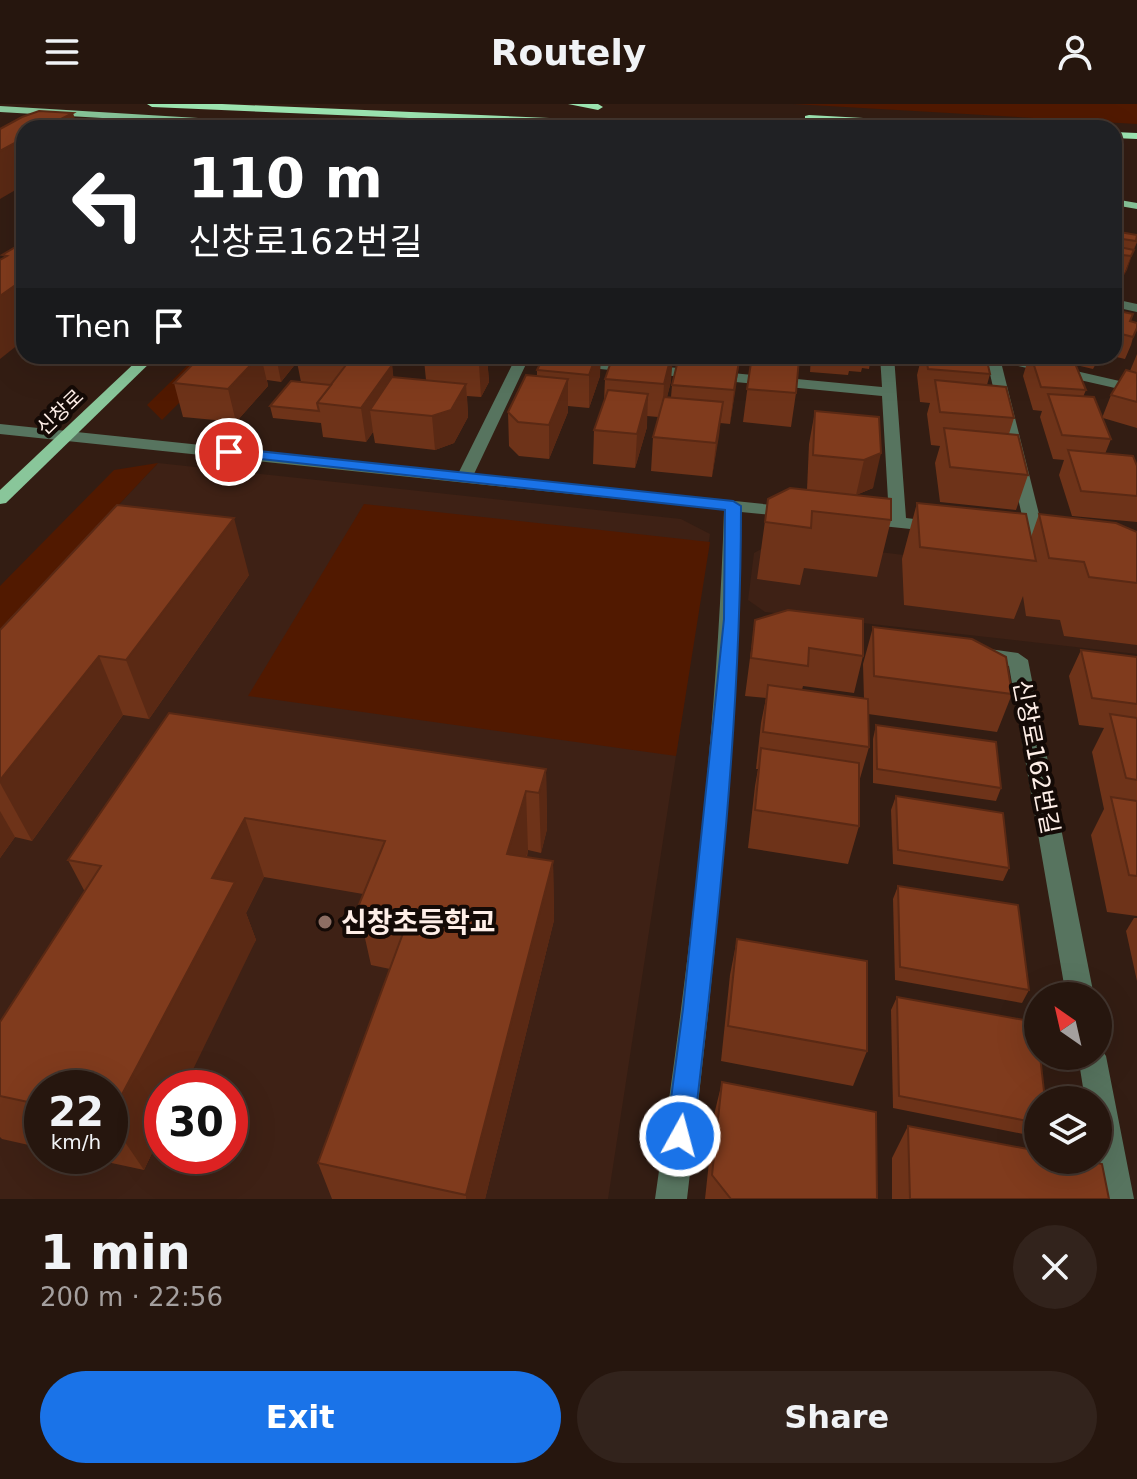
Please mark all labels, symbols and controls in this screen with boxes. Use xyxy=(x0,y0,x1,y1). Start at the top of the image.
icon: menu xyxy=(40,30,84,74)
icon: person xyxy=(1053,30,1097,74)
text: Routely xyxy=(491,32,646,73)
text: 110 m xyxy=(188,145,383,210)
icon: left xyxy=(56,152,160,256)
text: 신창로162번길 xyxy=(188,221,422,262)
icon: arrive xyxy=(147,304,191,348)
text: Then xyxy=(56,309,131,344)
street label: 신창로 xyxy=(32,384,88,440)
pin xyxy=(195,418,263,486)
icon: arrive xyxy=(207,430,251,474)
street label: 신창로162번길 xyxy=(1007,678,1065,836)
place label: 신창초등학교 xyxy=(341,906,496,939)
marker: 신창초등학교 xyxy=(316,913,334,931)
north arrow xyxy=(1024,982,1112,1070)
map controls xyxy=(1024,982,1112,1174)
speed limit sign: 30 xyxy=(144,1070,248,1174)
button: layers xyxy=(1024,1086,1112,1174)
text: 22 xyxy=(48,1089,104,1135)
position arrow xyxy=(638,1094,722,1178)
text: km/h xyxy=(51,1130,101,1154)
text: 1 min xyxy=(40,1224,191,1280)
button: close xyxy=(1013,1225,1097,1309)
text: 200 m · 22:56 xyxy=(40,1282,223,1312)
button: Exit xyxy=(40,1371,561,1463)
button: Share xyxy=(577,1371,1097,1463)

